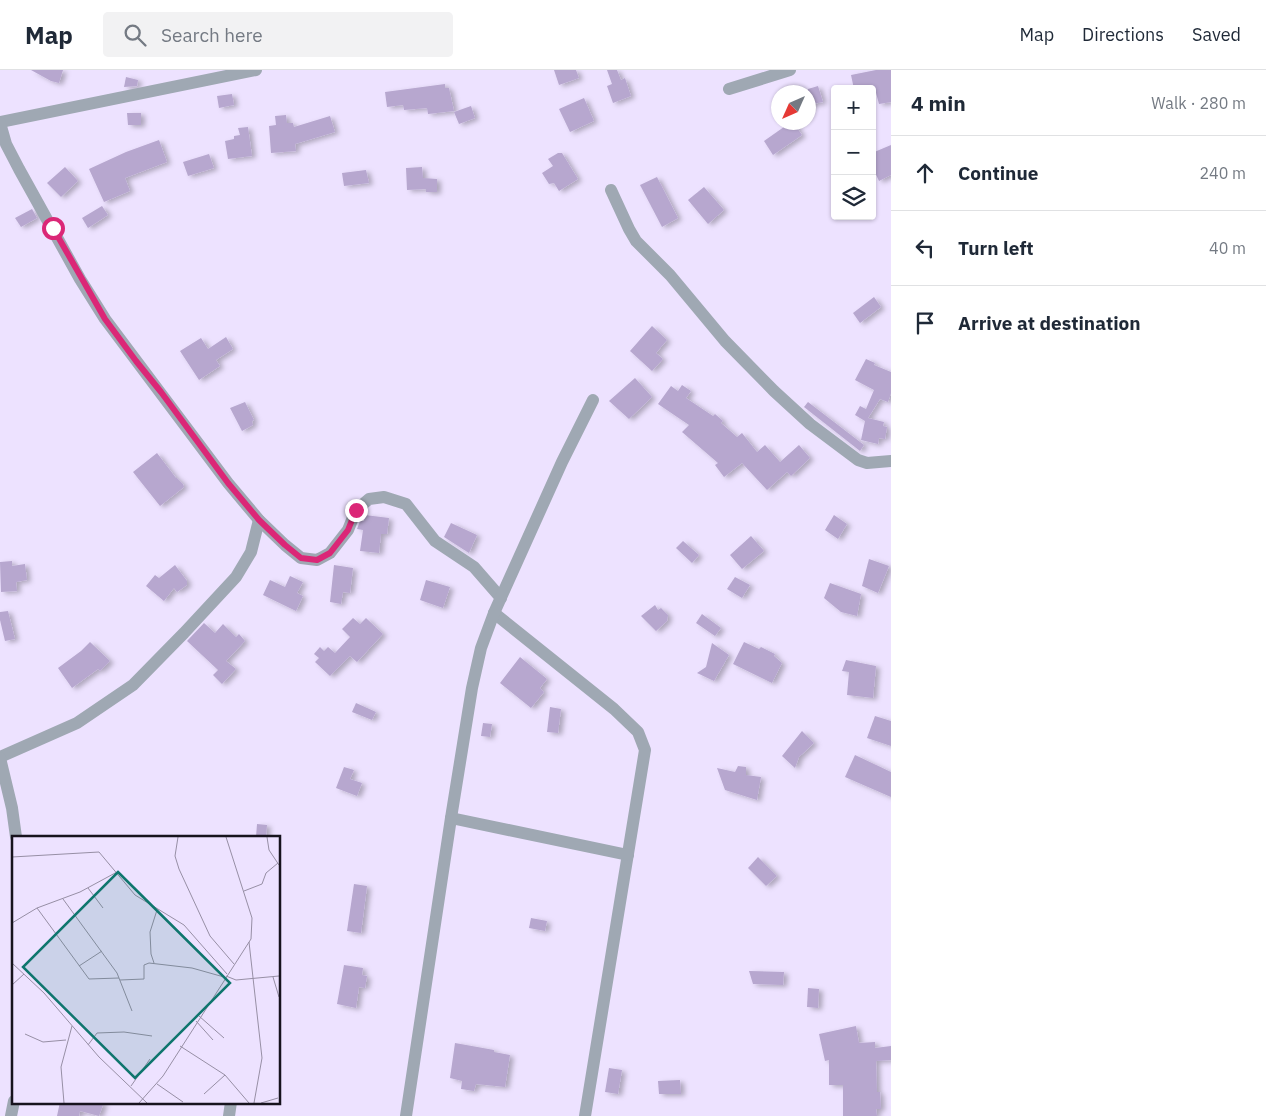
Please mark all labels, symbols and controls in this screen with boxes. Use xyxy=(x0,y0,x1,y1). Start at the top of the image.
search box xyxy=(103,12,453,57)
text: Map xyxy=(25,19,73,51)
icon: search xyxy=(121,21,149,49)
text: Search here xyxy=(161,23,263,47)
text: Map xyxy=(1019,23,1054,46)
text: Directions xyxy=(1082,23,1164,46)
text: Saved xyxy=(1192,23,1241,46)
north arrow xyxy=(771,85,816,130)
map controls xyxy=(831,85,876,220)
button: + xyxy=(831,85,876,130)
text: 4 min xyxy=(911,89,966,117)
text: Walk · 280 m xyxy=(1151,93,1246,113)
button: − xyxy=(831,130,876,175)
icon: ahead xyxy=(911,159,939,187)
text: Continue xyxy=(958,161,1038,185)
text: 240 m xyxy=(1199,163,1246,183)
button: layers xyxy=(831,175,876,220)
route start xyxy=(42,217,65,240)
icon: left xyxy=(911,234,939,262)
text: Turn left xyxy=(958,236,1034,260)
text: 40 m xyxy=(1209,238,1246,258)
icon: arrive xyxy=(911,309,939,337)
text: Arrive at destination xyxy=(958,311,1141,335)
route end xyxy=(345,499,368,522)
inset map xyxy=(12,836,280,1104)

